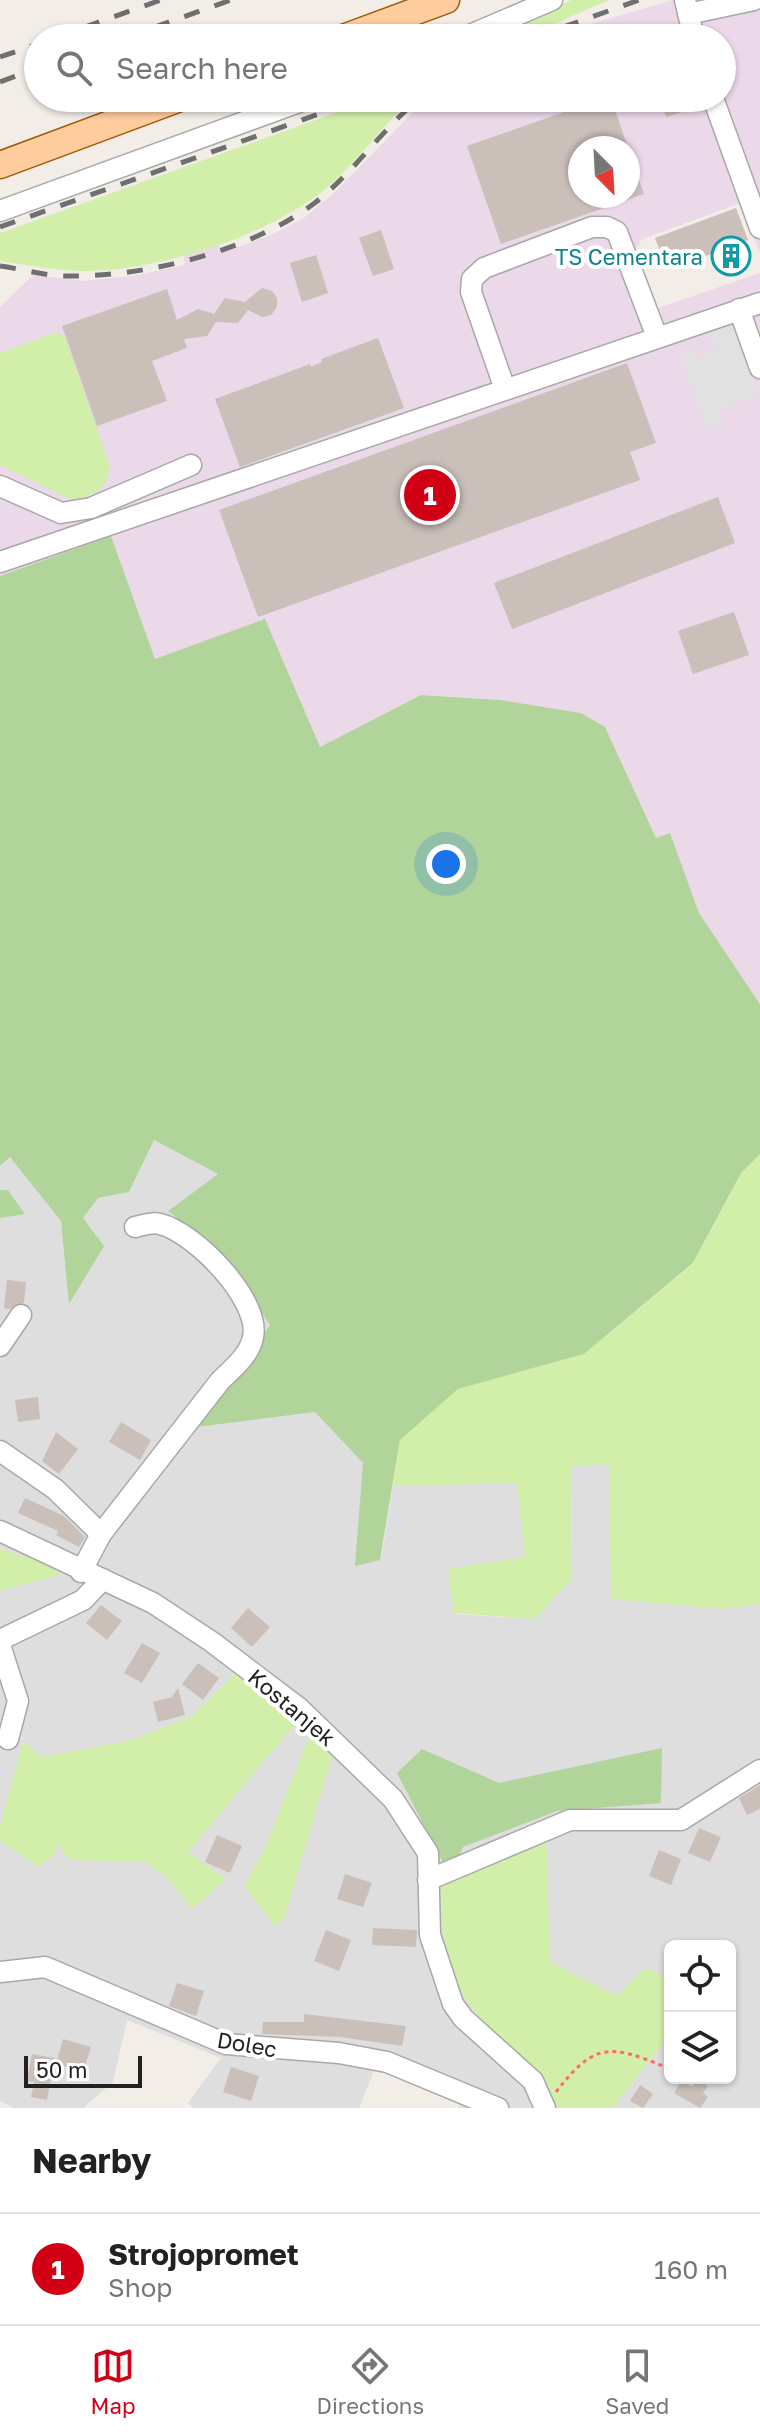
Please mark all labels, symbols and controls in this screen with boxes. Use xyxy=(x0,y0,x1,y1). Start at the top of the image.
search box xyxy=(24,24,736,112)
icon: search xyxy=(52,46,96,90)
text: Search here xyxy=(116,50,288,86)
north arrow xyxy=(568,136,640,208)
building icon: TS Cementara xyxy=(710,235,752,277)
place label: TS Cementara xyxy=(555,243,703,270)
pin: 1 xyxy=(404,465,456,525)
your location xyxy=(426,844,466,884)
street label: Kostanjek xyxy=(243,1663,341,1751)
map controls xyxy=(664,1940,736,2084)
button: locate xyxy=(664,1940,736,2012)
button: layers xyxy=(664,2012,736,2084)
street label: Dolec xyxy=(215,2025,279,2063)
scale bar xyxy=(24,2052,142,2088)
text: 50 m xyxy=(36,2056,87,2083)
text: Nearby xyxy=(32,2140,152,2180)
text: Strojopromet xyxy=(108,2236,299,2272)
text: 1 xyxy=(51,2254,65,2285)
text: 160 m xyxy=(654,2254,728,2285)
text: Shop xyxy=(108,2272,172,2303)
tab: Map xyxy=(91,2344,135,2419)
tab: Directions xyxy=(317,2344,424,2419)
tab: Saved xyxy=(605,2344,669,2419)

